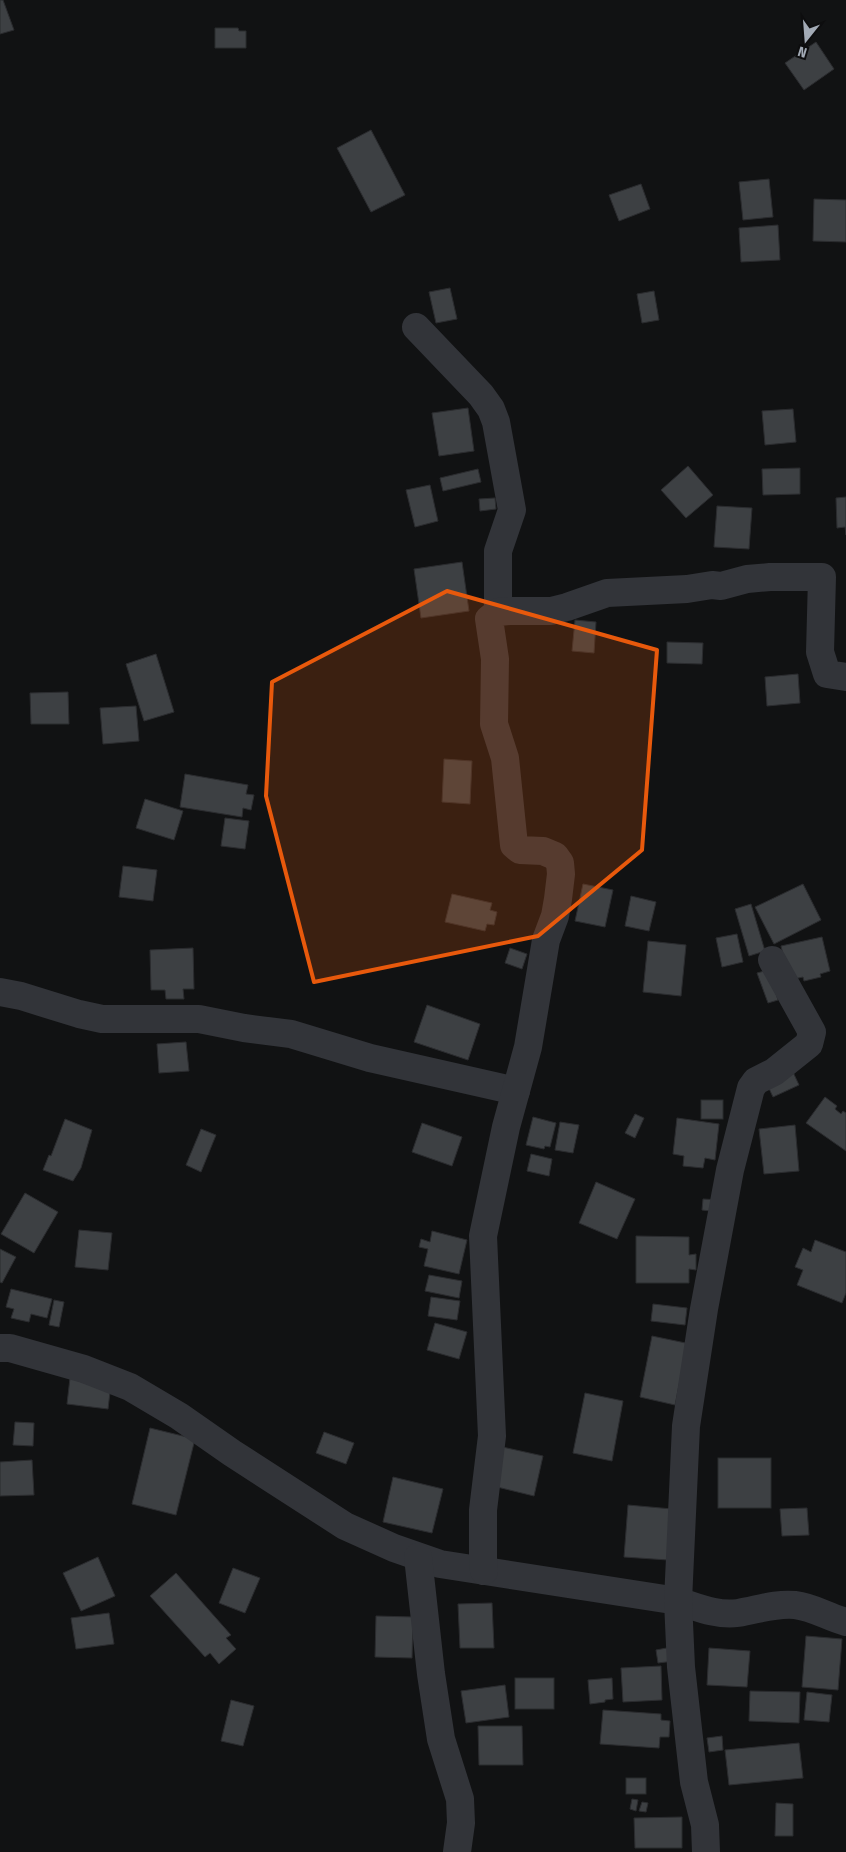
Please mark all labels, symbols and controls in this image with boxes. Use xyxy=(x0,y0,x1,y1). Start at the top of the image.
north arrow xyxy=(781,15,831,65)
text: N xyxy=(796,43,809,61)

